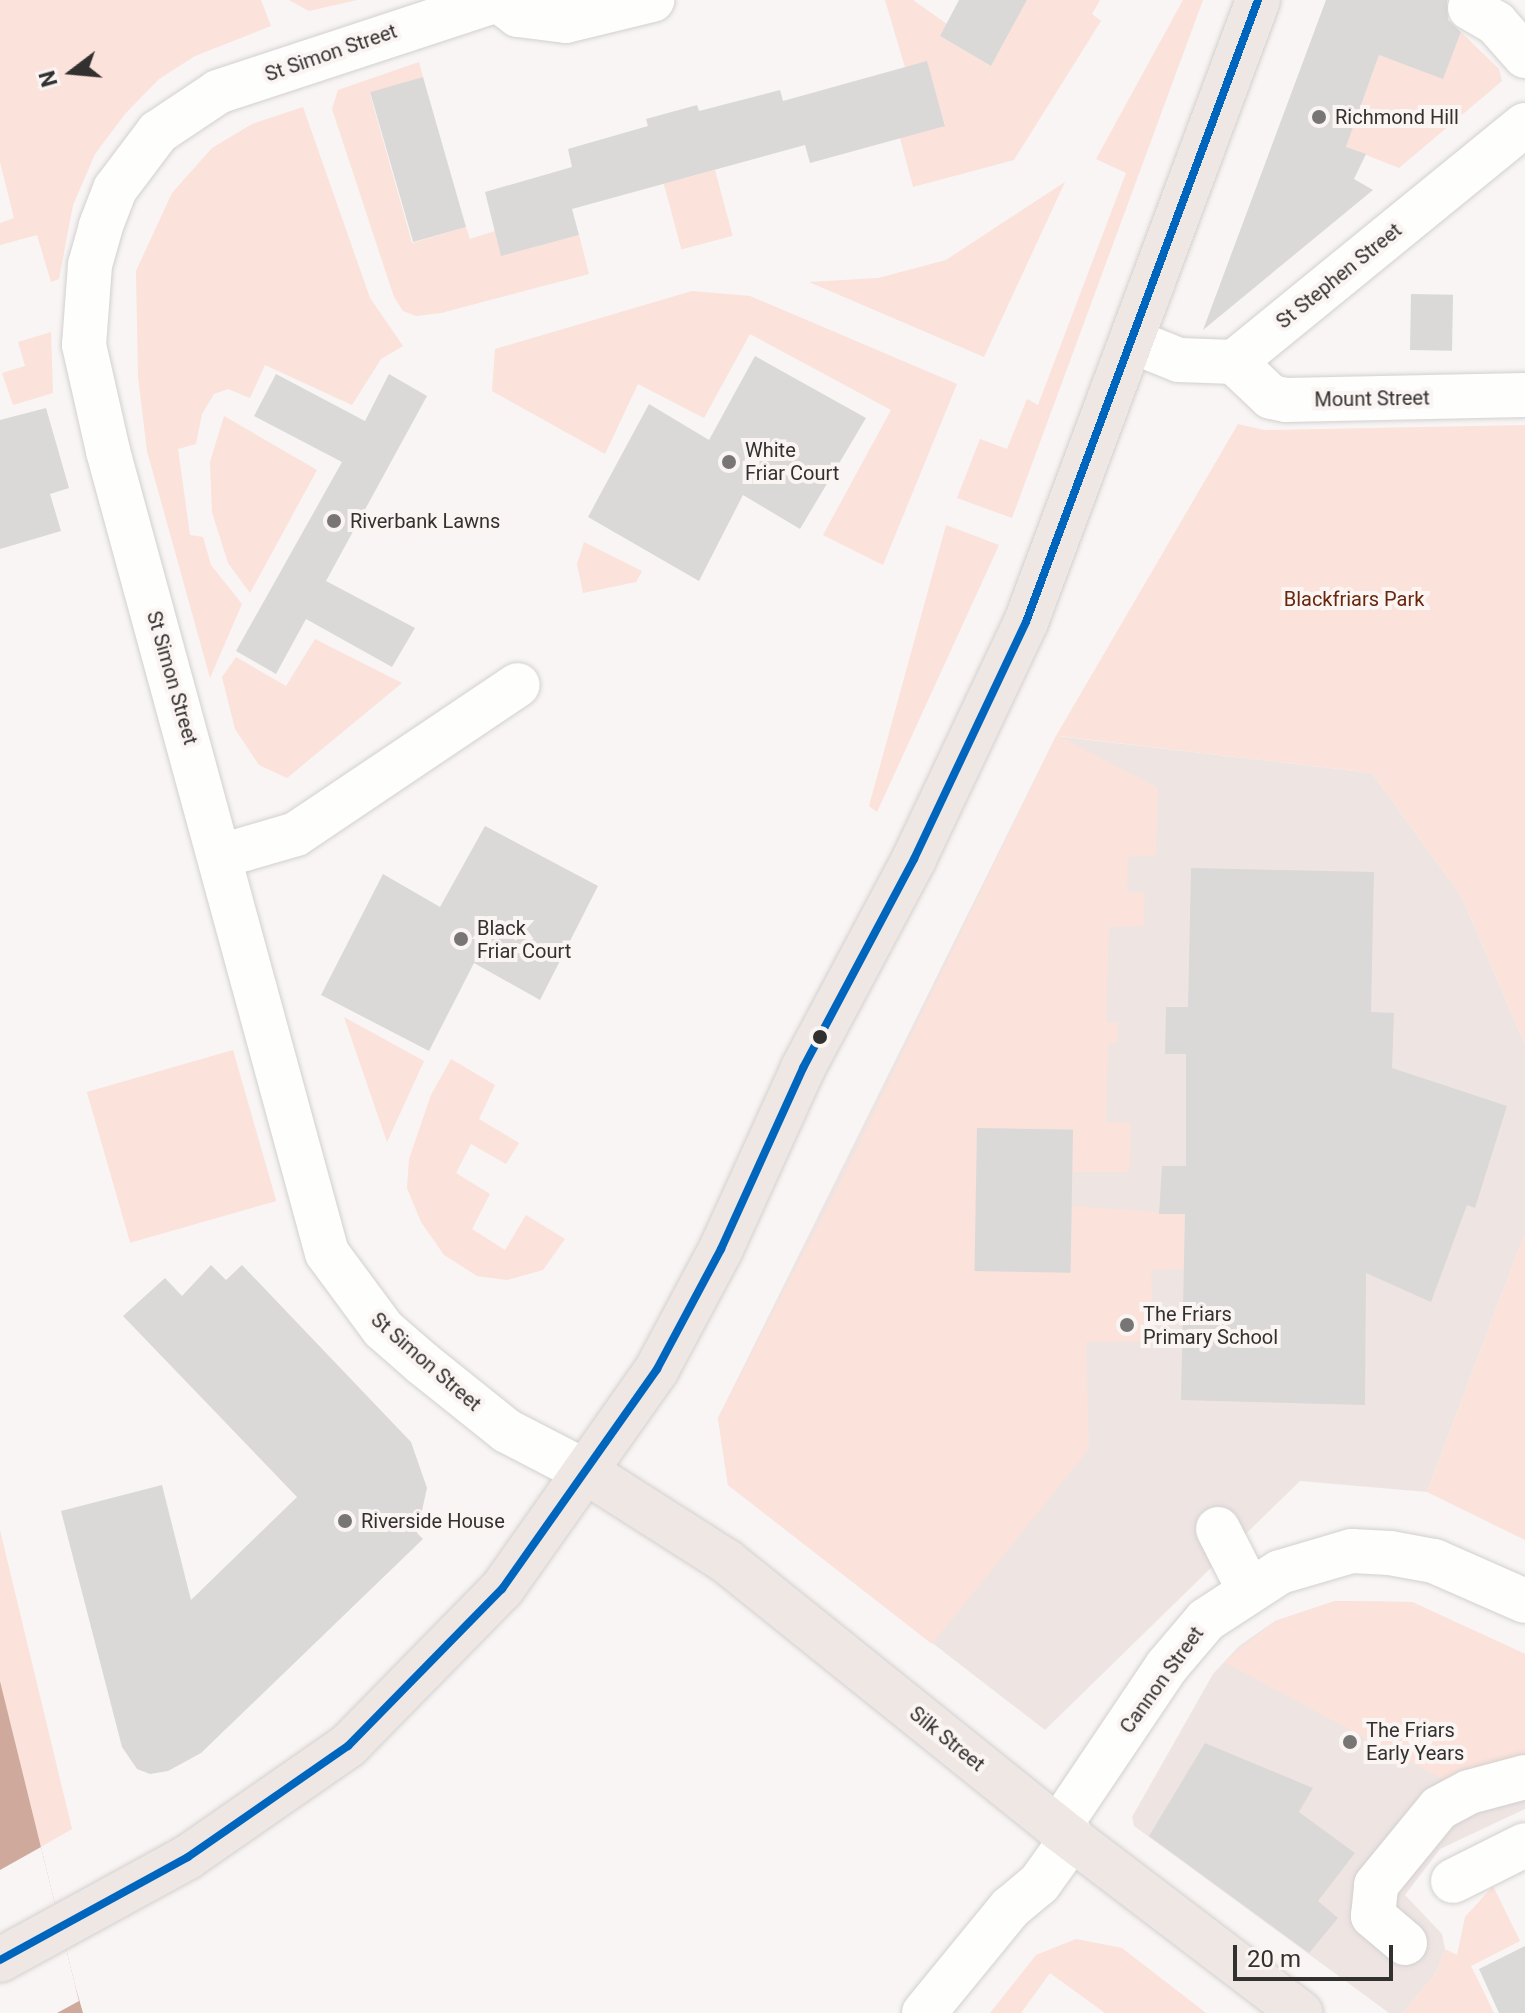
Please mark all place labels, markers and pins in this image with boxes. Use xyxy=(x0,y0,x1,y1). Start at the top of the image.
place label: Richmond Hill xyxy=(1335,105,1459,129)
marker: Richmond Hill xyxy=(1310,108,1328,126)
place label: White Friar Court xyxy=(745,438,839,485)
marker: White Friar Court xyxy=(720,453,738,471)
place label: Riverbank Lawns xyxy=(350,509,500,533)
marker: Riverbank Lawns xyxy=(325,512,343,530)
place label: Black Friar Court xyxy=(477,916,571,963)
marker: Black Friar Court xyxy=(452,930,470,948)
unlabelled marker xyxy=(812,1029,828,1045)
place label: The Friars Primary School xyxy=(1143,1302,1278,1349)
marker: The Friars Primary School xyxy=(1118,1316,1136,1334)
place label: Riverside House xyxy=(361,1509,505,1533)
marker: Riverside House xyxy=(336,1512,354,1530)
place label: The Friars Early Years xyxy=(1366,1718,1464,1765)
marker: The Friars Early Years xyxy=(1341,1733,1359,1751)

